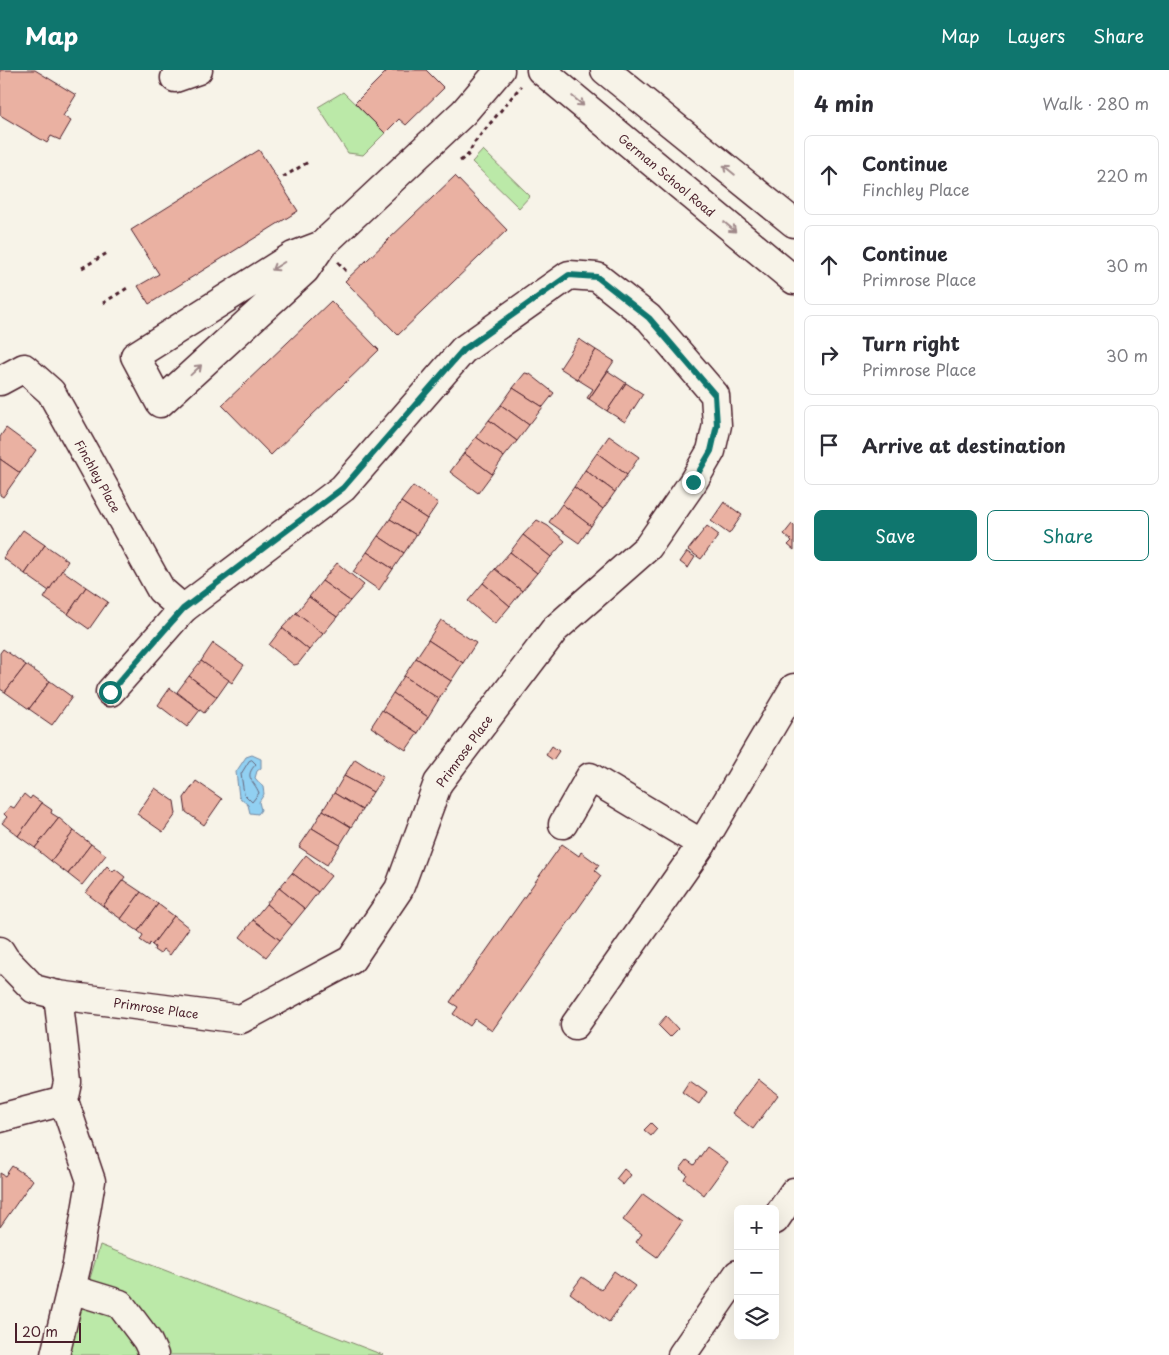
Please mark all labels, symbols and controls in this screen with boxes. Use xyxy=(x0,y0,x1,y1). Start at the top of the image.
text: Map xyxy=(25,17,78,53)
text: Map xyxy=(941,22,980,49)
text: Layers xyxy=(1008,22,1065,49)
text: Share xyxy=(1093,22,1144,49)
text: 4 min xyxy=(814,87,874,119)
text: Walk · 280 m xyxy=(1042,91,1149,115)
one-way arrow xyxy=(572,96,585,107)
street label: German School Road xyxy=(615,129,719,221)
text: Continue xyxy=(862,149,948,177)
icon: ahead xyxy=(815,161,843,189)
text: 220 m xyxy=(1097,163,1148,187)
one-way arrow xyxy=(723,164,736,176)
text: Finchley Place xyxy=(862,177,970,201)
one-way arrow xyxy=(724,222,737,233)
text: Continue xyxy=(862,239,948,267)
icon: ahead xyxy=(815,251,843,279)
text: 30 m xyxy=(1106,253,1148,277)
one-way arrow xyxy=(271,260,285,271)
text: Primrose Place xyxy=(862,267,976,291)
text: Turn right xyxy=(862,329,960,357)
icon: right xyxy=(815,341,843,369)
text: 30 m xyxy=(1106,343,1148,367)
text: Primrose Place xyxy=(862,357,976,381)
one-way arrow xyxy=(189,364,202,376)
icon: arrive xyxy=(815,431,843,459)
text: Arrive at destination xyxy=(862,431,1066,459)
street label: Finchley Place xyxy=(71,436,125,516)
route end xyxy=(682,471,705,494)
button: Save xyxy=(814,510,977,561)
button: Share xyxy=(987,510,1149,561)
route start xyxy=(99,681,122,704)
street label: Primrose Place xyxy=(432,711,496,791)
street label: Primrose Place xyxy=(112,993,200,1023)
map controls xyxy=(734,1205,779,1340)
button: + xyxy=(734,1205,779,1250)
button: − xyxy=(734,1250,779,1295)
button: layers xyxy=(734,1295,779,1340)
scale bar xyxy=(15,1320,81,1343)
text: 20 m xyxy=(22,1321,58,1342)

